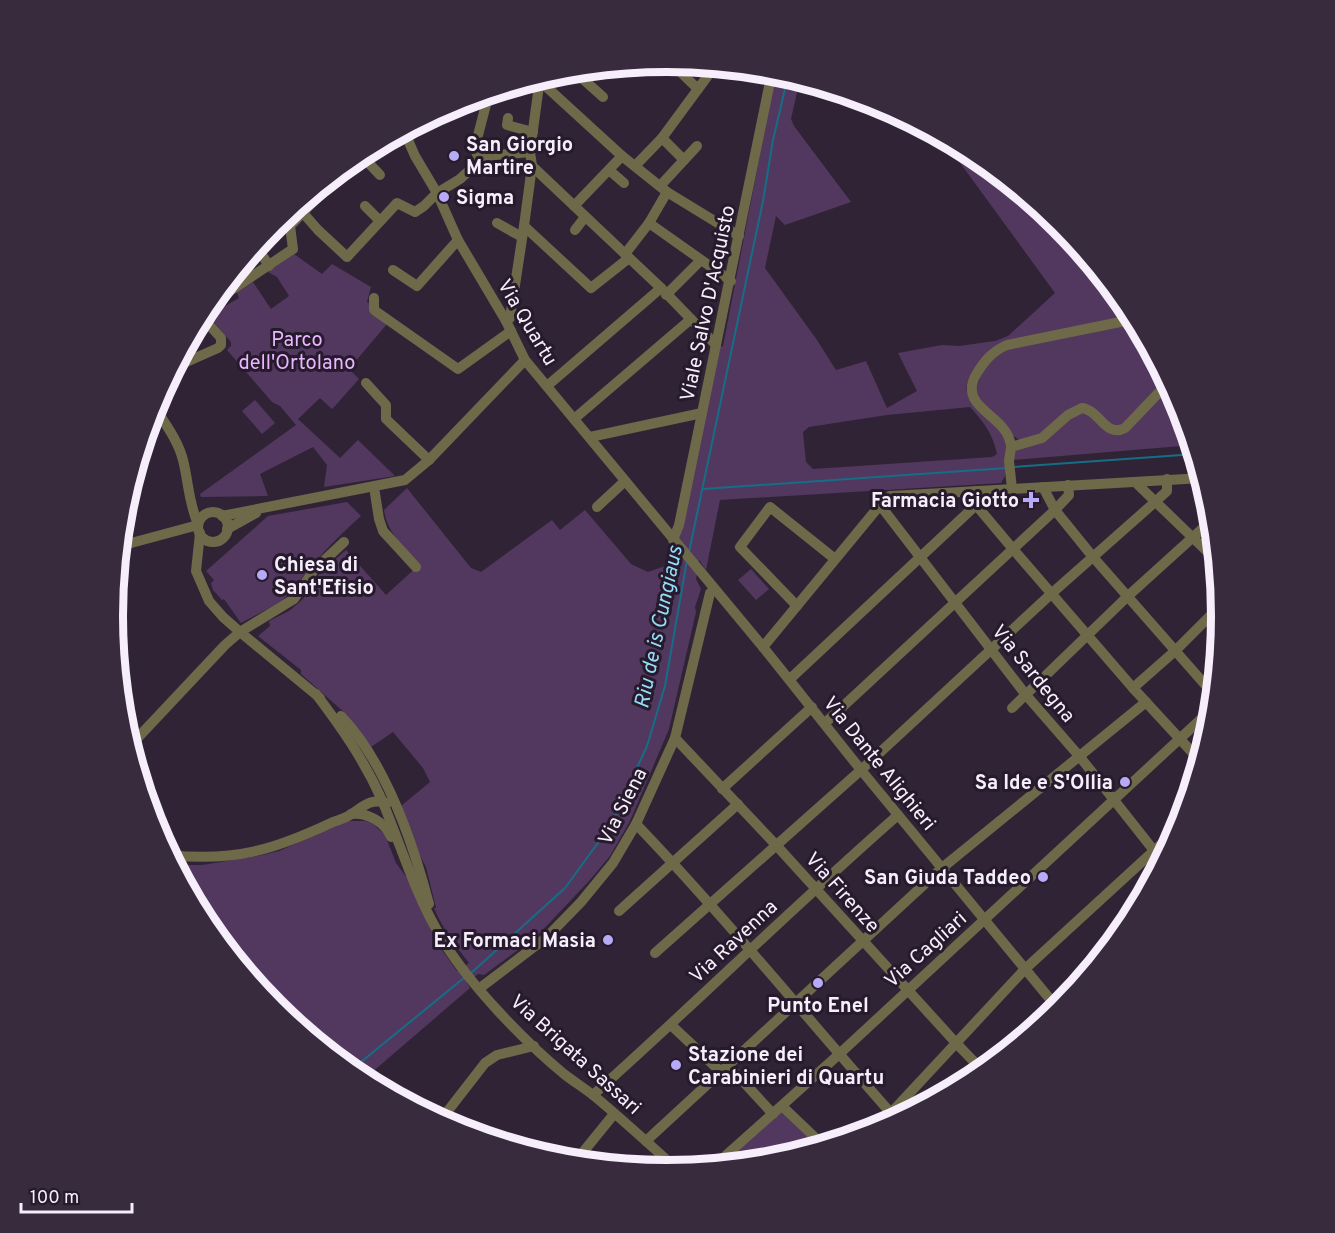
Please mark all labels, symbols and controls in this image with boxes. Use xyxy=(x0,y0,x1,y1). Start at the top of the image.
place label: San Giorgio Martire xyxy=(466,133,573,182)
marker: San Giorgio Martire xyxy=(447,149,461,163)
place label: Sigma xyxy=(456,186,514,212)
marker: Sigma xyxy=(437,190,451,204)
street label: Viale Salvo D'Acquisto xyxy=(675,203,742,404)
street label: Via Quartu xyxy=(490,275,562,371)
park label: Parco dell'Ortolano xyxy=(239,328,355,377)
place label: Farmacia Giotto xyxy=(871,489,1019,515)
marker: Farmacia Giotto xyxy=(1024,493,1038,507)
water label: Riu de is Cungiaus xyxy=(629,543,690,711)
place label: Chiesa di Sant'Efisio xyxy=(274,553,374,602)
marker: Chiesa di Sant'Efisio xyxy=(255,568,269,582)
street label: Via Sardegna xyxy=(985,620,1080,729)
street label: Via Dante Alighieri xyxy=(816,692,941,837)
street label: Via Siena xyxy=(593,764,654,850)
place label: Sa Ide e S'Ollia xyxy=(975,771,1113,797)
marker: Sa Ide e S'Ollia xyxy=(1118,775,1132,789)
street label: Via Firenze xyxy=(798,848,885,939)
place label: San Giuda Taddeo xyxy=(864,866,1031,892)
marker: San Giuda Taddeo xyxy=(1036,870,1050,884)
street label: Via Ravenna xyxy=(685,895,784,990)
street label: Via Cagliari xyxy=(880,907,973,994)
place label: Ex Formaci Masia xyxy=(433,929,596,955)
marker: Ex Formaci Masia xyxy=(601,933,615,947)
marker: Punto Enel xyxy=(811,976,825,990)
street label: Via Brigata Sassari xyxy=(504,990,646,1121)
place label: Punto Enel xyxy=(767,994,869,1020)
place label: Stazione dei Carabinieri di Quartu xyxy=(688,1043,884,1092)
marker: Stazione dei Carabinieri di Quartu xyxy=(669,1058,683,1072)
scale bar xyxy=(21,1176,132,1214)
text: 100 m xyxy=(30,1187,79,1210)

